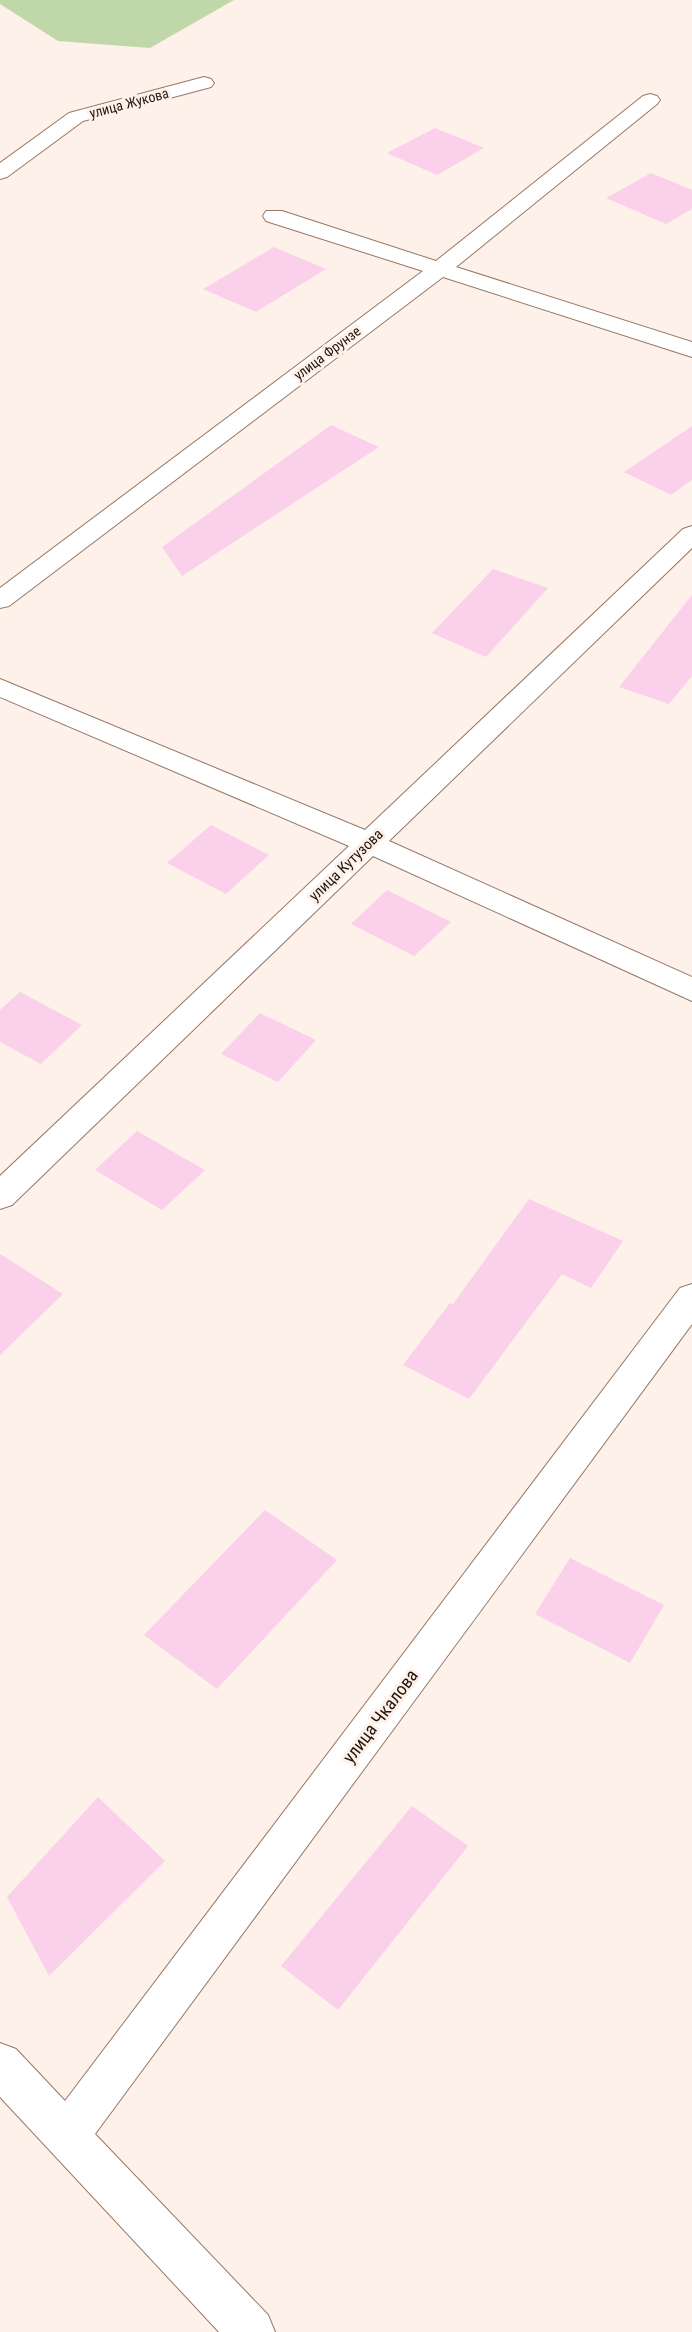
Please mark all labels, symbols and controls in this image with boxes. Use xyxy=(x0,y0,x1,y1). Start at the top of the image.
street label: улица Жукова xyxy=(88,85,170,121)
street label: улица Фрунзе xyxy=(291,323,364,383)
street label: улица Кутузова xyxy=(305,825,387,905)
street label: улица Чкалова xyxy=(338,1665,422,1767)

